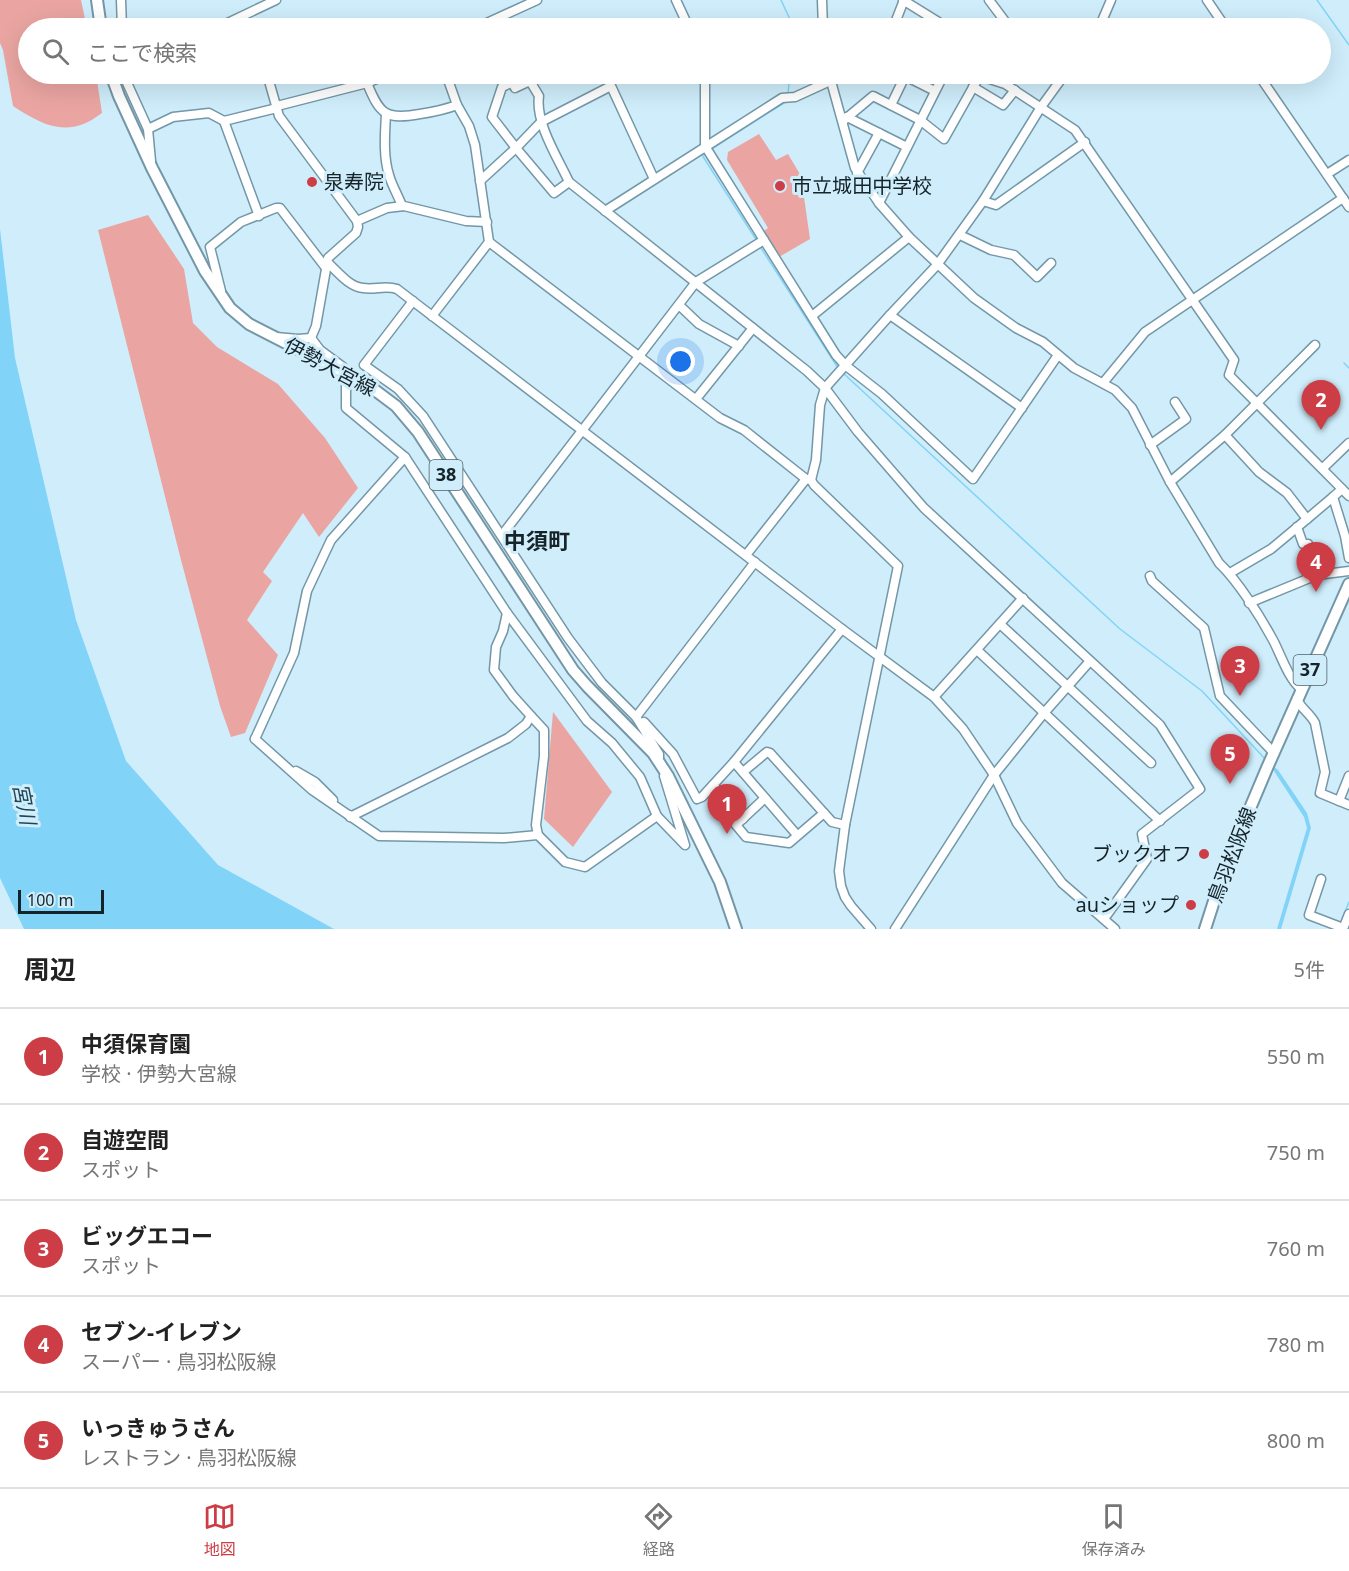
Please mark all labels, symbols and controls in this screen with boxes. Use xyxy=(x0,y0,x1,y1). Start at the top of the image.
search box xyxy=(18,18,1331,84)
icon: search xyxy=(39,35,72,68)
text: ここで検索 xyxy=(87,37,197,67)
place label: 泉寿院 xyxy=(324,168,384,195)
place label: 市立城田中学校 xyxy=(792,172,932,199)
marker: 泉寿院 xyxy=(305,175,319,189)
marker: 市立城田中学校 xyxy=(773,179,787,193)
street label: 伊勢大宮線 xyxy=(280,331,381,402)
your location xyxy=(666,347,695,376)
pin: 2 xyxy=(1302,380,1340,430)
road number: 38 xyxy=(430,460,462,490)
district label: 中須町 xyxy=(504,525,570,555)
pin: 4 xyxy=(1296,542,1336,592)
pin: 3 xyxy=(1220,646,1260,696)
road number: 37 xyxy=(1294,655,1326,685)
pin: 5 xyxy=(1210,734,1250,784)
water label: 宮川 xyxy=(7,781,43,829)
pin: 1 xyxy=(708,784,746,834)
street label: 鳥羽松阪線 xyxy=(1201,803,1262,906)
place label: ブックオフ xyxy=(1092,840,1192,867)
marker: ブックオフ xyxy=(1197,847,1211,861)
scale bar xyxy=(18,887,104,914)
text: 100 m xyxy=(27,889,74,911)
place label: auショップ xyxy=(1075,891,1179,918)
marker: auショップ xyxy=(1184,898,1198,912)
text: 周辺 xyxy=(24,951,76,987)
text: 5件 xyxy=(1294,956,1325,983)
text: 中須保育園 xyxy=(81,1028,191,1058)
text: 1 xyxy=(38,1043,49,1070)
text: 550 m xyxy=(1267,1043,1325,1070)
text: 学校 · 伊勢大宮線 xyxy=(81,1060,237,1087)
text: 自遊空間 xyxy=(81,1124,169,1154)
text: 2 xyxy=(38,1139,49,1166)
text: 750 m xyxy=(1267,1139,1325,1166)
text: スポット xyxy=(81,1156,161,1183)
text: ビッグエコー xyxy=(81,1220,213,1250)
text: 3 xyxy=(38,1235,49,1262)
text: 760 m xyxy=(1267,1235,1325,1262)
text: スポット xyxy=(81,1252,161,1279)
text: セブン-イレブン xyxy=(81,1316,242,1346)
text: 4 xyxy=(38,1331,49,1358)
text: 780 m xyxy=(1267,1331,1325,1358)
text: スーパー · 鳥羽松阪線 xyxy=(81,1348,277,1375)
text: いっきゅうさん xyxy=(81,1412,235,1442)
text: 5 xyxy=(38,1427,49,1454)
text: 800 m xyxy=(1267,1427,1325,1454)
text: レストラン · 鳥羽松阪線 xyxy=(81,1444,297,1471)
tab: 地図 xyxy=(203,1500,236,1560)
tab: 経路 xyxy=(642,1500,675,1560)
tab: 保存済み xyxy=(1082,1500,1146,1560)

